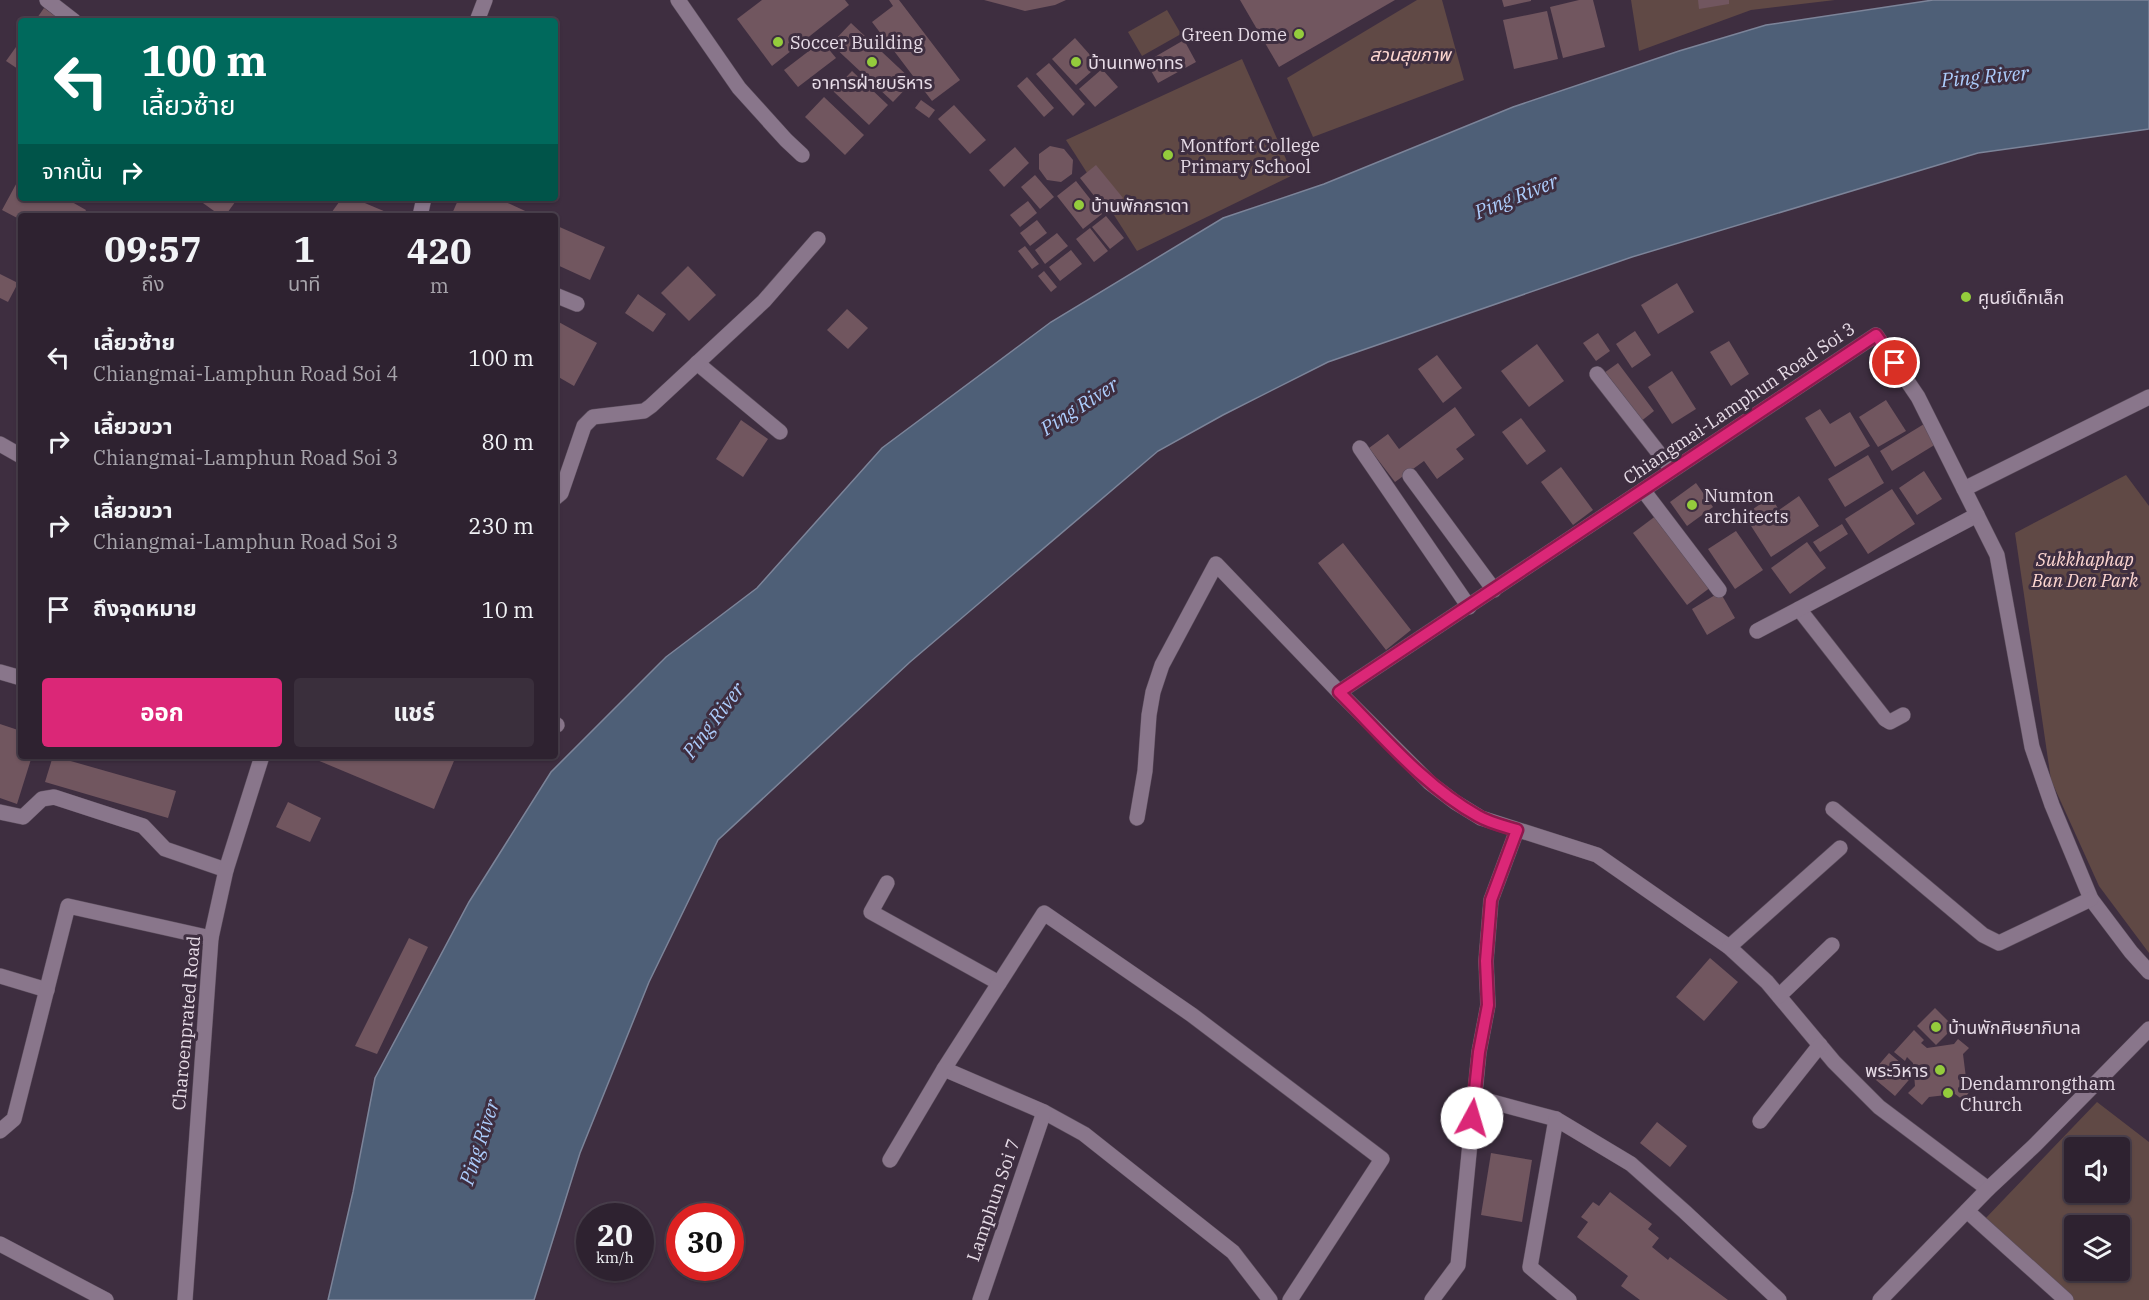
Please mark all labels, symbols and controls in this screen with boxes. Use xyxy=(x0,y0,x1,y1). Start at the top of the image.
place label: Green Dome xyxy=(1181,23,1287,46)
marker: Green Dome xyxy=(1292,27,1306,41)
place label: Soccer Building xyxy=(790,31,923,54)
text: 100 m xyxy=(141,33,267,88)
marker: Soccer Building xyxy=(771,35,785,49)
icon: left xyxy=(42,42,120,120)
park label: สวนสุขภาพ xyxy=(1370,43,1453,66)
place label: บ้านเทพอาทร xyxy=(1088,51,1184,74)
marker: อาคารฝ่ายบริหาร xyxy=(865,55,879,69)
marker: บ้านเทพอาทร xyxy=(1069,55,1083,69)
water label: Ping River xyxy=(1939,59,2031,93)
place label: อาคารฝ่ายบริหาร xyxy=(812,71,933,94)
text: เลี้ยวซ้าย xyxy=(141,87,235,122)
place label: Montfort College Primary School xyxy=(1180,134,1320,178)
marker: Montfort College Primary School xyxy=(1161,148,1175,162)
text: จากนั้น xyxy=(42,156,103,185)
icon: right xyxy=(115,156,148,189)
water label: Ping River xyxy=(1469,167,1563,225)
place label: บ้านพักภราดา xyxy=(1091,194,1189,217)
marker: บ้านพักภราดา xyxy=(1072,198,1086,212)
text: 09:57 xyxy=(104,225,202,272)
text: 1 xyxy=(293,225,315,272)
text: 420 xyxy=(407,227,472,274)
text: ถึง xyxy=(142,270,164,297)
text: นาที xyxy=(288,270,321,297)
text: m xyxy=(430,272,449,299)
place label: ศูนย์เด็กเล็ก xyxy=(1978,286,2064,310)
marker: ศูนย์เด็กเล็ก xyxy=(1959,290,1973,304)
street label: Chiangmai-Lamphun Road Soi 3 xyxy=(1619,317,1859,489)
text: เลี้ยวซ้าย xyxy=(93,327,175,356)
pin xyxy=(1869,337,1920,388)
icon: left xyxy=(42,341,75,374)
text: 100 m xyxy=(468,343,534,372)
icon: arrive xyxy=(1878,346,1911,379)
text: Chiangmai-Lamphun Road Soi 4 xyxy=(93,360,398,387)
water label: Ping River xyxy=(1034,370,1124,442)
text: เลี้ยวขวา xyxy=(93,411,173,440)
icon: right xyxy=(42,425,75,458)
text: 80 m xyxy=(482,427,534,456)
text: Chiangmai-Lamphun Road Soi 3 xyxy=(93,444,398,471)
place label: Numton architects xyxy=(1704,484,1788,528)
text: เลี้ยวขวา xyxy=(93,495,173,524)
marker: Numton architects xyxy=(1685,498,1699,512)
icon: right xyxy=(42,509,75,542)
text: 230 m xyxy=(468,511,534,540)
text: Chiangmai-Lamphun Road Soi 3 xyxy=(93,528,398,555)
park label: Sukkhaphap Ban Den Park xyxy=(2031,548,2139,592)
icon: arrive xyxy=(42,593,75,626)
text: ถึงจุดหมาย xyxy=(93,593,197,622)
text: 10 m xyxy=(482,595,534,624)
water label: Ping River xyxy=(675,676,751,764)
button: ออก xyxy=(42,678,282,747)
button: แชร์ xyxy=(294,678,534,747)
street label: Charoenprated Road xyxy=(167,935,205,1111)
place label: บ้านพักศิษยาภิบาล xyxy=(1948,1016,2081,1039)
marker: บ้านพักศิษยาภิบาล xyxy=(1929,1020,1943,1034)
place label: พระวิหาร xyxy=(1865,1059,1928,1082)
marker: พระวิหาร xyxy=(1933,1063,1947,1077)
place label: Dendamrongtham Church xyxy=(1960,1072,2116,1116)
position arrow xyxy=(1440,1086,1504,1150)
marker: Dendamrongtham Church xyxy=(1941,1086,1955,1100)
water label: Ping River xyxy=(452,1095,506,1189)
street label: Lamphun Soi 7 xyxy=(961,1136,1025,1264)
map controls xyxy=(2064,1137,2130,1281)
button: sound xyxy=(2064,1137,2130,1203)
speed limit sign: 30 xyxy=(666,1203,744,1281)
text: 20 xyxy=(597,1215,633,1254)
button: layers xyxy=(2064,1215,2130,1281)
text: km/h xyxy=(596,1248,634,1267)

